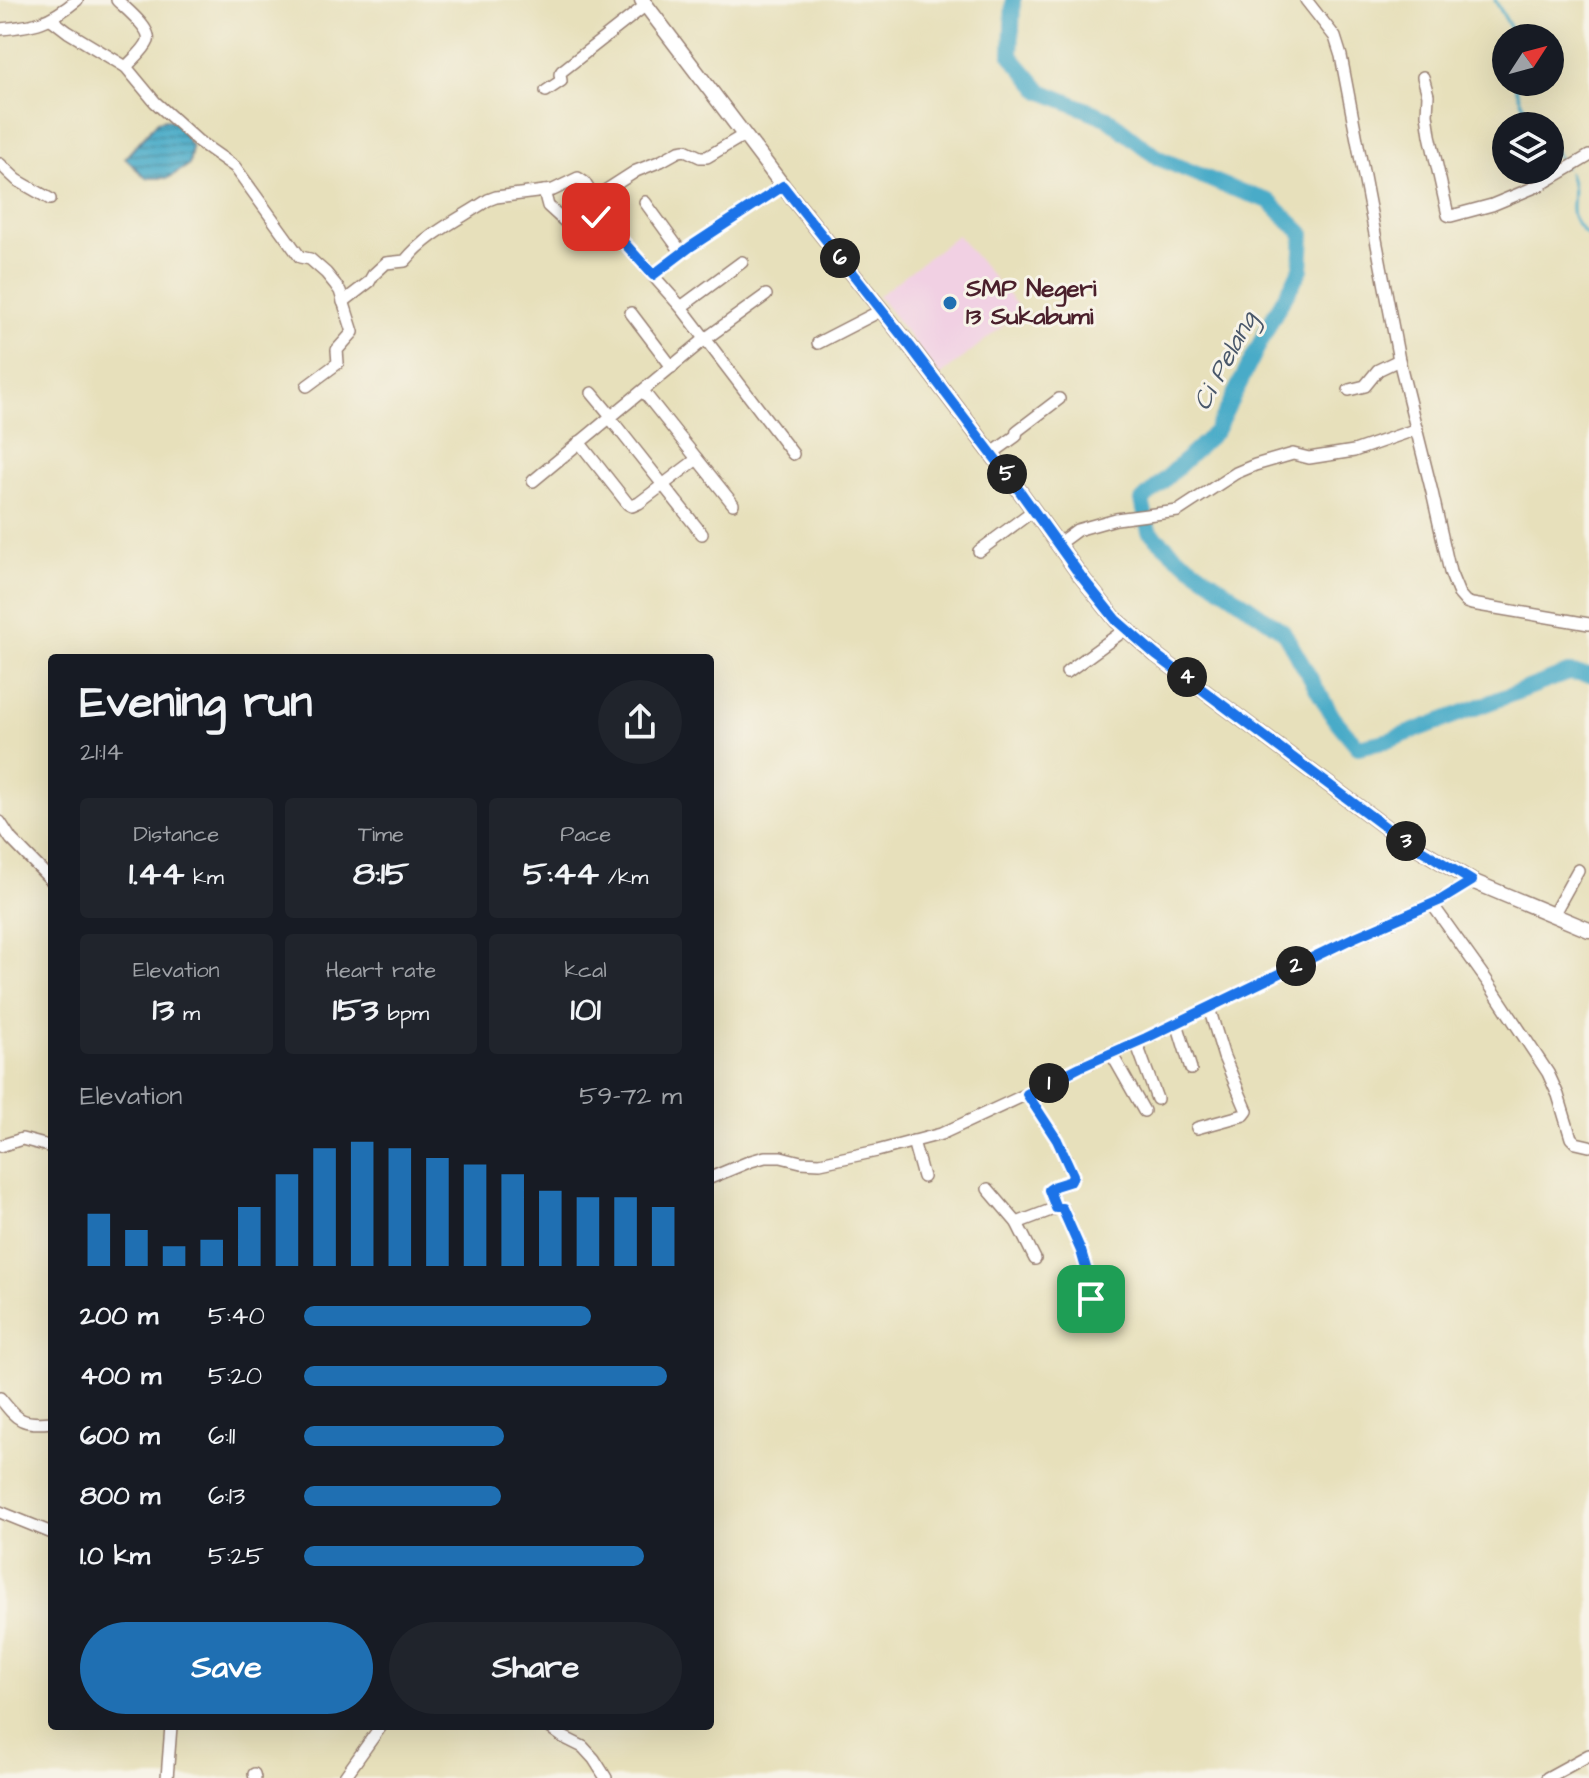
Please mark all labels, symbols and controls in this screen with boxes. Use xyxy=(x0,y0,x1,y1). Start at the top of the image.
north arrow xyxy=(1492,24,1564,96)
map controls xyxy=(1492,24,1564,184)
button: layers xyxy=(1492,112,1564,184)
pin xyxy=(562,183,630,251)
icon: check xyxy=(574,195,618,239)
pin: 6 xyxy=(820,238,860,278)
text: 6 xyxy=(833,242,847,273)
place label: SMP Negeri 13 Sukabumi xyxy=(965,272,1097,334)
marker: SMP Negeri 13 Sukabumi xyxy=(941,294,959,312)
water label: Ci Pelang xyxy=(1184,304,1268,417)
pin: 5 xyxy=(987,454,1027,494)
text: 5 xyxy=(999,458,1015,489)
pin: 4 xyxy=(1167,657,1207,697)
text: 4 xyxy=(1180,661,1194,692)
text: Evening run xyxy=(80,673,312,734)
button: share xyxy=(598,680,682,764)
text: 21:14 xyxy=(80,734,124,770)
text: Distance xyxy=(134,819,219,850)
text: Time xyxy=(358,819,404,850)
text: Pace xyxy=(560,819,611,850)
pin: 3 xyxy=(1386,821,1426,861)
text: 3 xyxy=(1400,825,1412,856)
text: 1.44 xyxy=(129,850,184,898)
text: 8:15 xyxy=(353,850,409,898)
text: 5:44 xyxy=(523,850,599,898)
text: km xyxy=(184,862,224,893)
text: /km xyxy=(599,862,648,893)
pin: 2 xyxy=(1276,946,1316,986)
text: 2 xyxy=(1290,950,1302,981)
text: Elevation xyxy=(133,955,220,986)
text: Heart rate xyxy=(326,955,436,986)
text: kcal xyxy=(565,955,607,986)
text: 13 xyxy=(153,986,174,1034)
text: 153 xyxy=(333,986,379,1034)
text: 101 xyxy=(571,986,601,1034)
text: m xyxy=(174,998,200,1029)
text: bpm xyxy=(379,998,429,1029)
pin: 1 xyxy=(1029,1063,1069,1103)
text: 1 xyxy=(1048,1067,1050,1098)
text: Elevation xyxy=(80,1078,182,1114)
text: 59–72 m xyxy=(579,1078,682,1114)
pin xyxy=(1057,1265,1125,1333)
icon: arrive xyxy=(1069,1277,1113,1321)
text: 200 m xyxy=(80,1298,158,1334)
text: 5:40 xyxy=(208,1298,265,1334)
text: 400 m xyxy=(80,1358,161,1394)
text: 5:20 xyxy=(208,1358,262,1394)
text: 600 m xyxy=(80,1418,160,1454)
text: 6:11 xyxy=(208,1418,235,1454)
text: 800 m xyxy=(80,1478,160,1514)
text: 6:13 xyxy=(208,1478,245,1514)
text: 1.0 km xyxy=(80,1538,150,1574)
text: 5:25 xyxy=(208,1538,264,1574)
button: Save xyxy=(80,1622,373,1714)
button: Share xyxy=(389,1622,682,1714)

